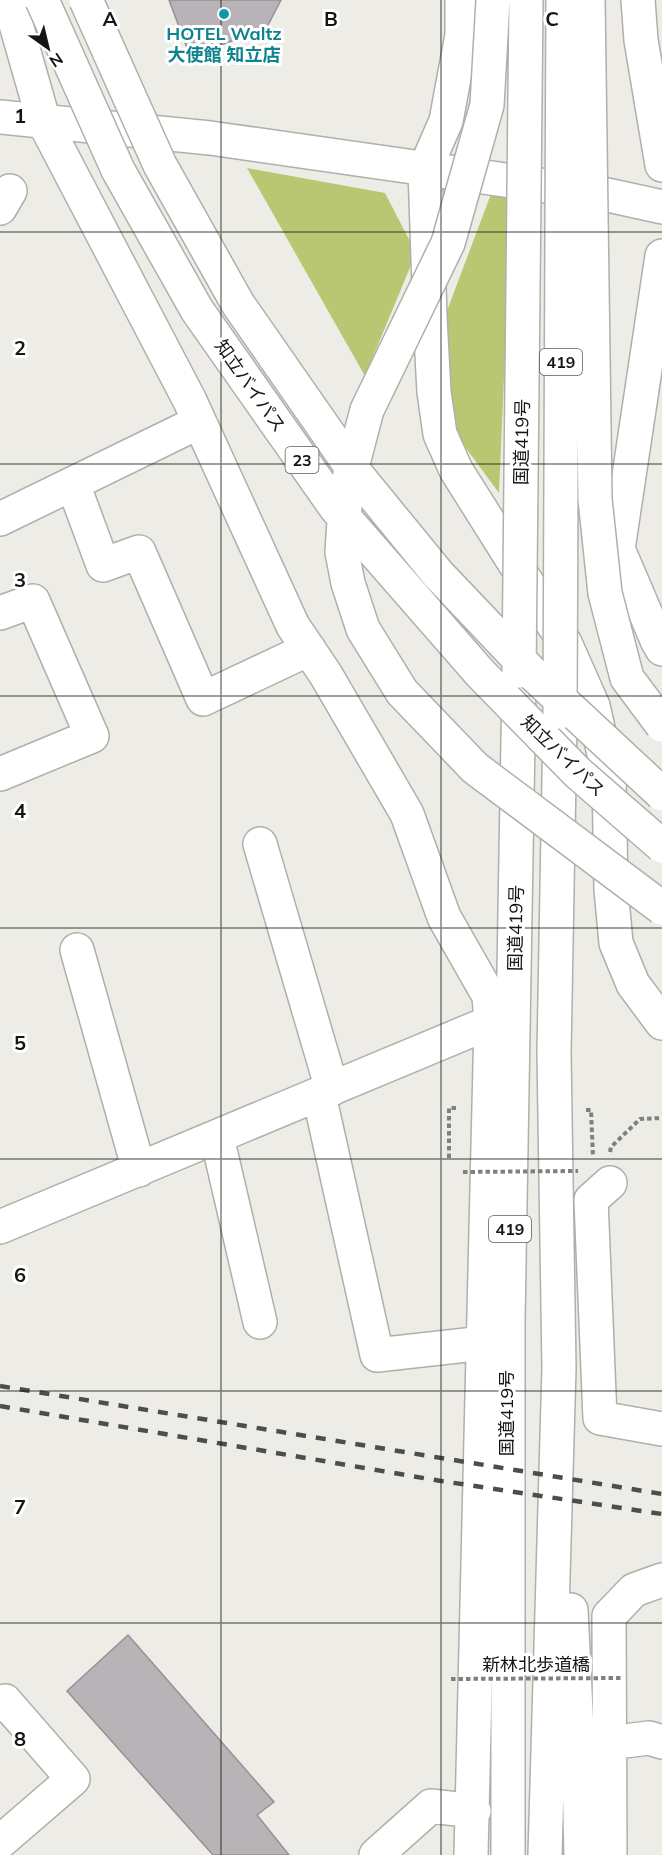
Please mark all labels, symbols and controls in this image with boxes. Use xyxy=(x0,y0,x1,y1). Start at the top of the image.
text: A xyxy=(103,6,118,31)
text: B xyxy=(324,6,338,31)
text: C xyxy=(545,6,559,31)
marker: HOTEL Waltz 大使館 知立店 xyxy=(217,7,231,21)
north arrow xyxy=(18,18,78,78)
place label: HOTEL Waltz 大使館 知立店 xyxy=(166,22,282,66)
text: N xyxy=(46,49,67,72)
text: 1 xyxy=(14,103,26,128)
text: 2 xyxy=(14,335,26,360)
street label: 知立バイパス xyxy=(210,335,291,436)
road number: 419 xyxy=(540,349,582,375)
street label: 国道419号 xyxy=(509,399,534,485)
road number: 23 xyxy=(286,447,318,473)
text: 3 xyxy=(14,567,26,592)
street label: 知立バイパス xyxy=(517,710,610,801)
text: 4 xyxy=(14,798,26,823)
street label: 国道419号 xyxy=(503,885,528,971)
text: 5 xyxy=(14,1030,26,1055)
road number: 419 xyxy=(489,1216,531,1242)
text: 6 xyxy=(14,1262,26,1287)
street label: 国道419号 xyxy=(495,1370,518,1456)
text: 7 xyxy=(14,1494,26,1519)
street label: 新林北歩道橋 xyxy=(482,1653,590,1676)
text: 8 xyxy=(14,1726,26,1751)

